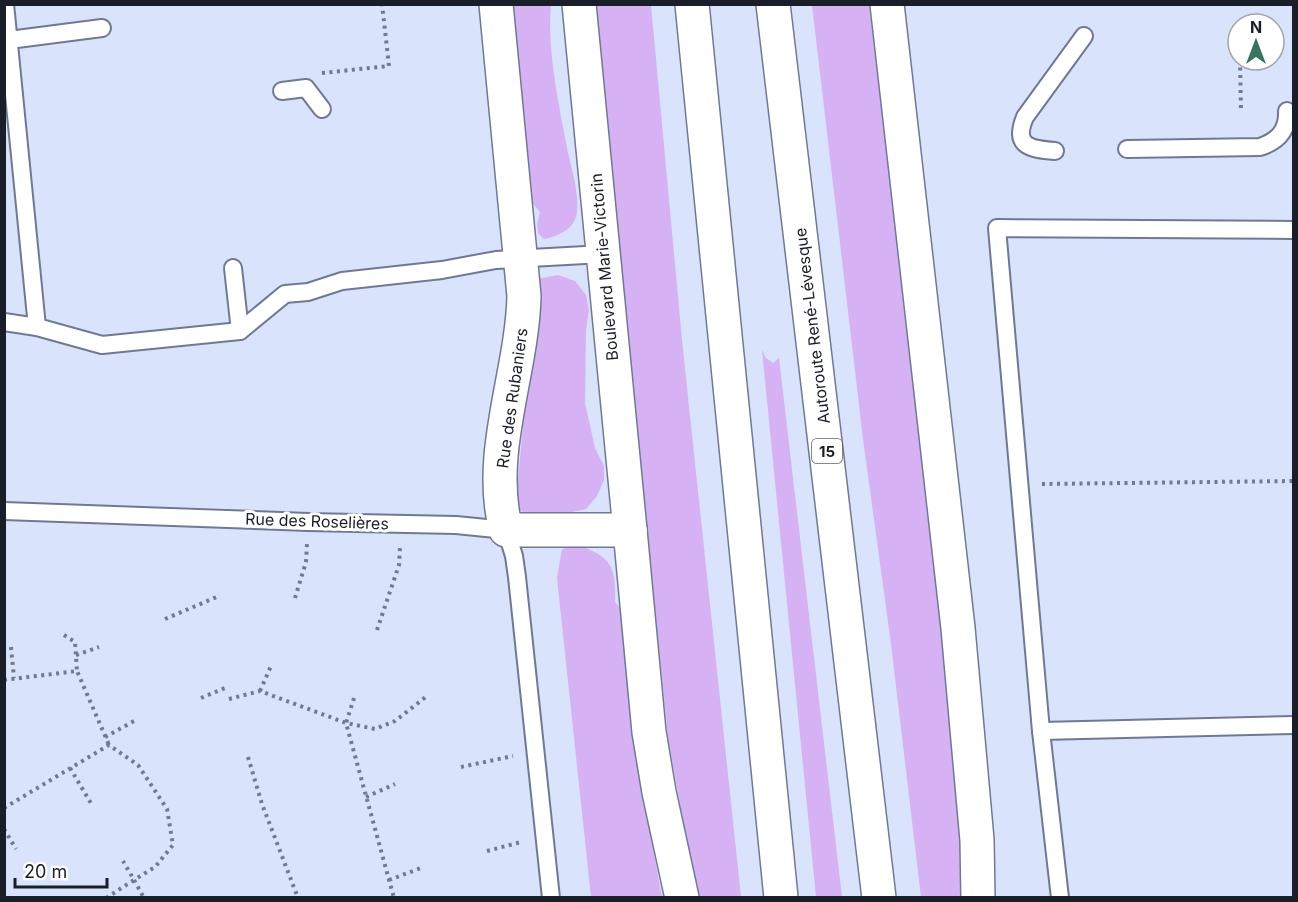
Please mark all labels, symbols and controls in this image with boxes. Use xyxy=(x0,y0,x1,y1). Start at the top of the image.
north arrow xyxy=(1226,12,1286,72)
text: N xyxy=(1250,17,1262,37)
street label: Boulevard Marie-Victorin xyxy=(586,172,622,362)
street label: Autoroute René-Lévesque xyxy=(790,227,834,425)
street label: Rue des Rubaniers xyxy=(492,327,532,469)
road number: 15 xyxy=(812,439,842,463)
street label: Rue des Roselières xyxy=(245,508,389,534)
scale bar xyxy=(15,851,106,889)
text: 20 m xyxy=(24,861,67,882)

